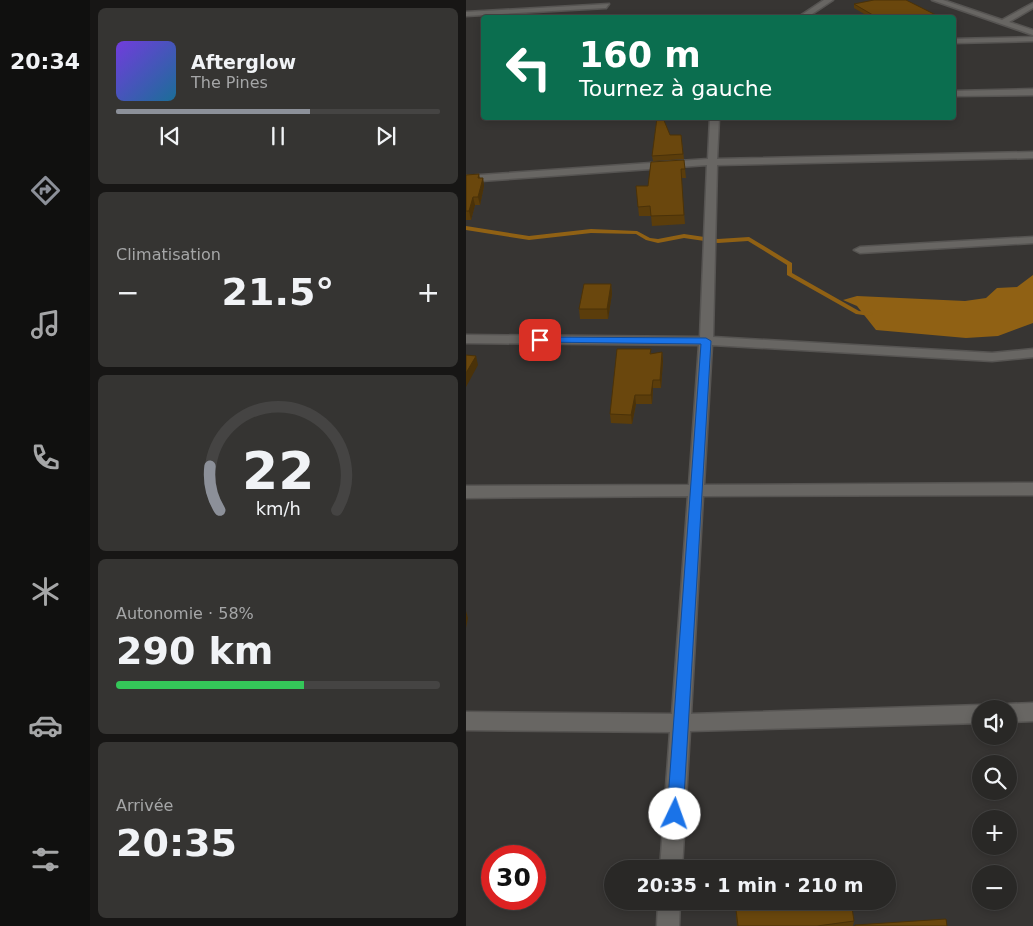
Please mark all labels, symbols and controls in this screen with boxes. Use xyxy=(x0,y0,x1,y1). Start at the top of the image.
icon: left xyxy=(496,35,561,100)
text: 160 m xyxy=(579,35,701,75)
text: 20:34 xyxy=(10,49,80,74)
text: Afterglow xyxy=(191,51,296,73)
text: The Pines xyxy=(191,73,268,92)
text: Tournez à gauche xyxy=(579,76,772,101)
icon: previous xyxy=(156,122,184,150)
icon: pause xyxy=(264,122,292,150)
icon: next xyxy=(372,122,400,150)
icon: directions xyxy=(28,173,63,208)
text: Climatisation xyxy=(116,245,221,264)
text: 21.5° xyxy=(222,270,334,314)
text: − xyxy=(116,276,139,309)
text: + xyxy=(417,276,440,309)
icon: music xyxy=(28,307,63,342)
pin xyxy=(519,319,561,361)
icon: arrive xyxy=(526,326,554,354)
icon: phone xyxy=(28,440,63,475)
text: 22 xyxy=(242,441,314,501)
text: km/h xyxy=(255,498,301,519)
icon: climate xyxy=(28,574,63,609)
text: Autonomie · 58% xyxy=(116,604,254,623)
text: 290 km xyxy=(116,629,273,673)
map controls xyxy=(972,700,1017,910)
button: sound xyxy=(972,700,1017,745)
icon: car xyxy=(28,708,63,743)
button: search xyxy=(972,755,1017,800)
position arrow xyxy=(648,787,700,839)
text: Arrivée xyxy=(116,796,173,815)
button: + xyxy=(972,810,1017,855)
text: 20:35 xyxy=(116,821,237,865)
icon: filters xyxy=(28,842,63,877)
speed limit sign: 30 xyxy=(481,845,546,910)
button: − xyxy=(972,865,1017,910)
text: 20:35 · 1 min · 210 m xyxy=(636,874,864,896)

